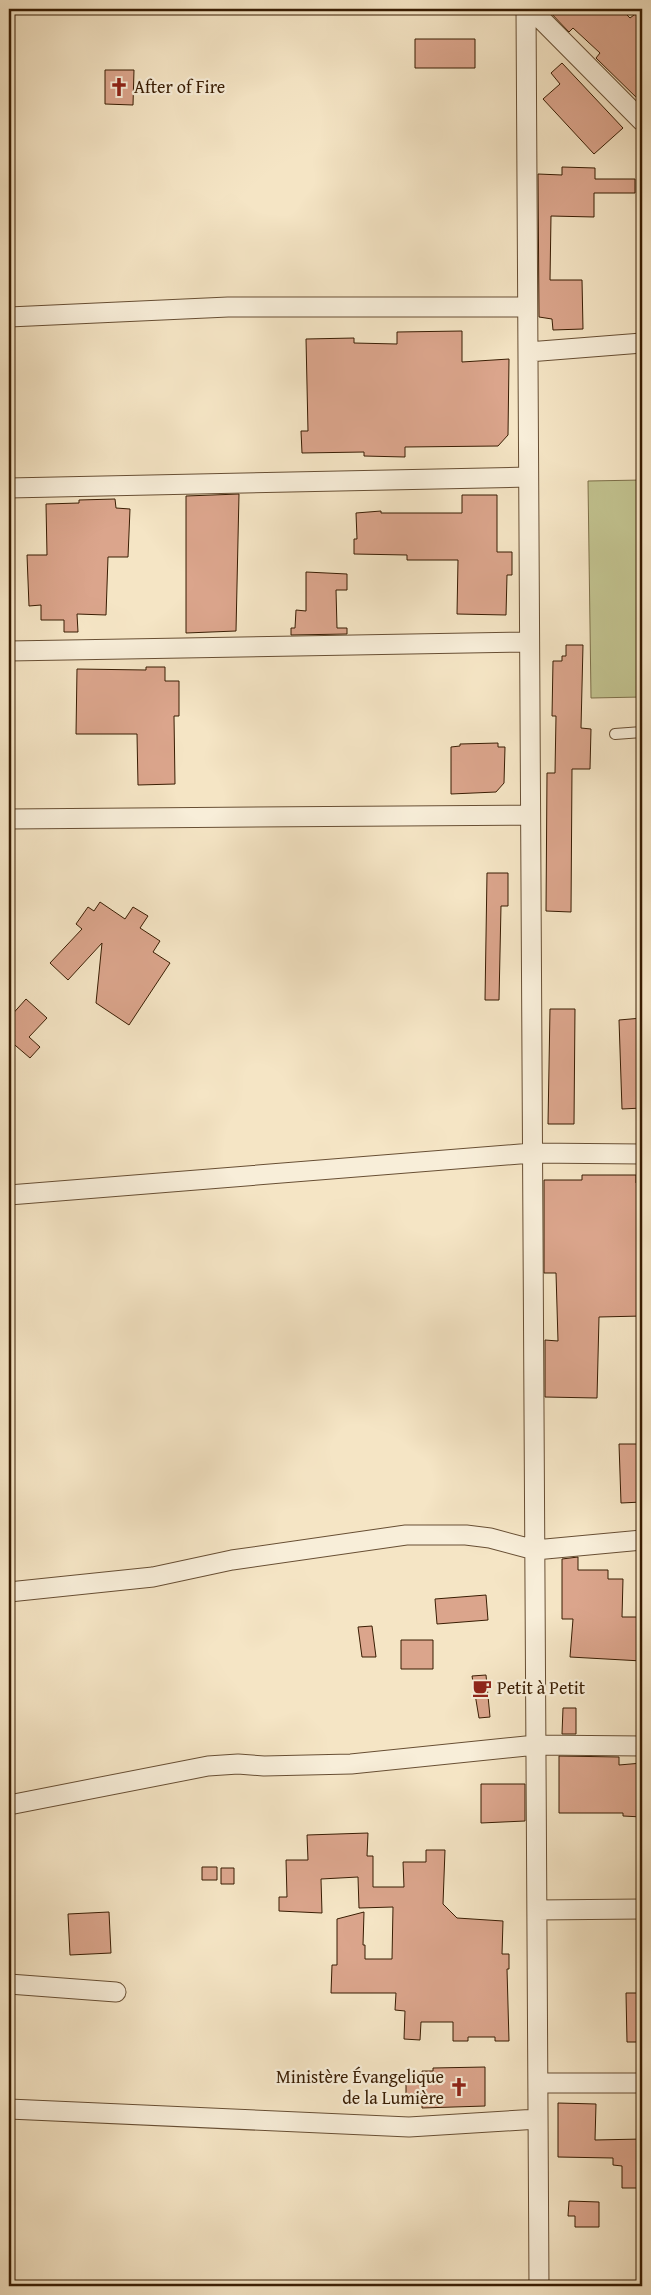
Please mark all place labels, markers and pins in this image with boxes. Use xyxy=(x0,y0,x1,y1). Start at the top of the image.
place label: After of Fire xyxy=(134,73,225,100)
church icon: After of Fire xyxy=(108,76,130,98)
place label: Petit à Petit xyxy=(497,1674,586,1701)
cafe icon: Petit à Petit xyxy=(471,1677,493,1699)
place label: Ministère Évangelique de la Lumière xyxy=(276,2063,444,2111)
church icon: Ministère Évangelique de la Lumière xyxy=(448,2076,470,2098)

